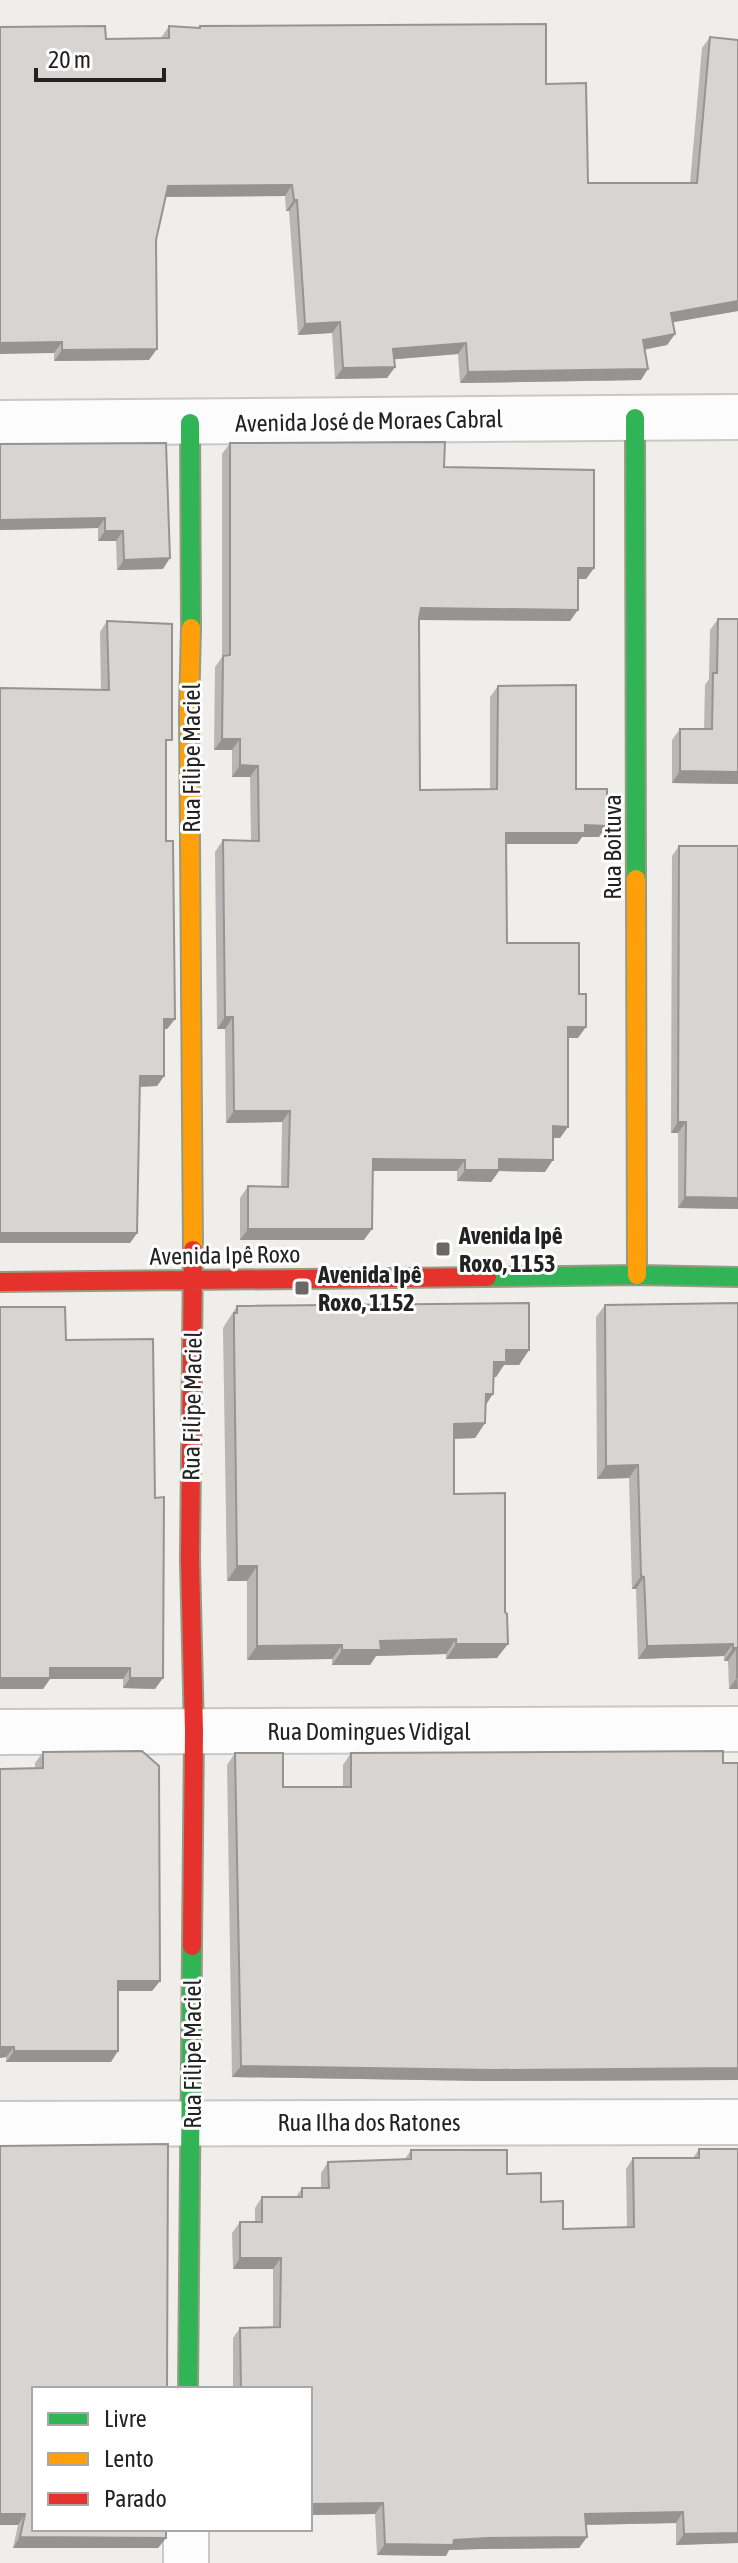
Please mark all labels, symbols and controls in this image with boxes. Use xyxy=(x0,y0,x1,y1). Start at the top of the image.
scale bar xyxy=(36,32,164,82)
text: 20 m xyxy=(48,46,91,73)
street label: Avenida José de Moraes Cabral xyxy=(235,405,504,437)
street label: Rua Filipe Maciel xyxy=(178,683,205,833)
street label: Rua Boituva xyxy=(599,794,626,900)
place label: Avenida Ipê Roxo, 1153 xyxy=(458,1222,563,1277)
street label: Avenida Ipê Roxo xyxy=(149,1240,301,1270)
marker: Avenida Ipê Roxo, 1153 xyxy=(434,1240,452,1258)
place label: Avenida Ipê Roxo, 1152 xyxy=(317,1261,422,1316)
marker: Avenida Ipê Roxo, 1152 xyxy=(293,1279,311,1297)
street label: Rua Filipe Maciel xyxy=(177,1330,207,1481)
street label: Rua Domingues Vidigal xyxy=(267,1718,471,1745)
street label: Rua Filipe Maciel xyxy=(179,1979,206,2129)
street label: Rua Ilha dos Ratones xyxy=(277,2109,461,2136)
legend xyxy=(32,2387,312,2531)
text: Livre xyxy=(104,2405,147,2432)
text: Lento xyxy=(104,2445,154,2472)
text: Parado xyxy=(104,2485,167,2512)

